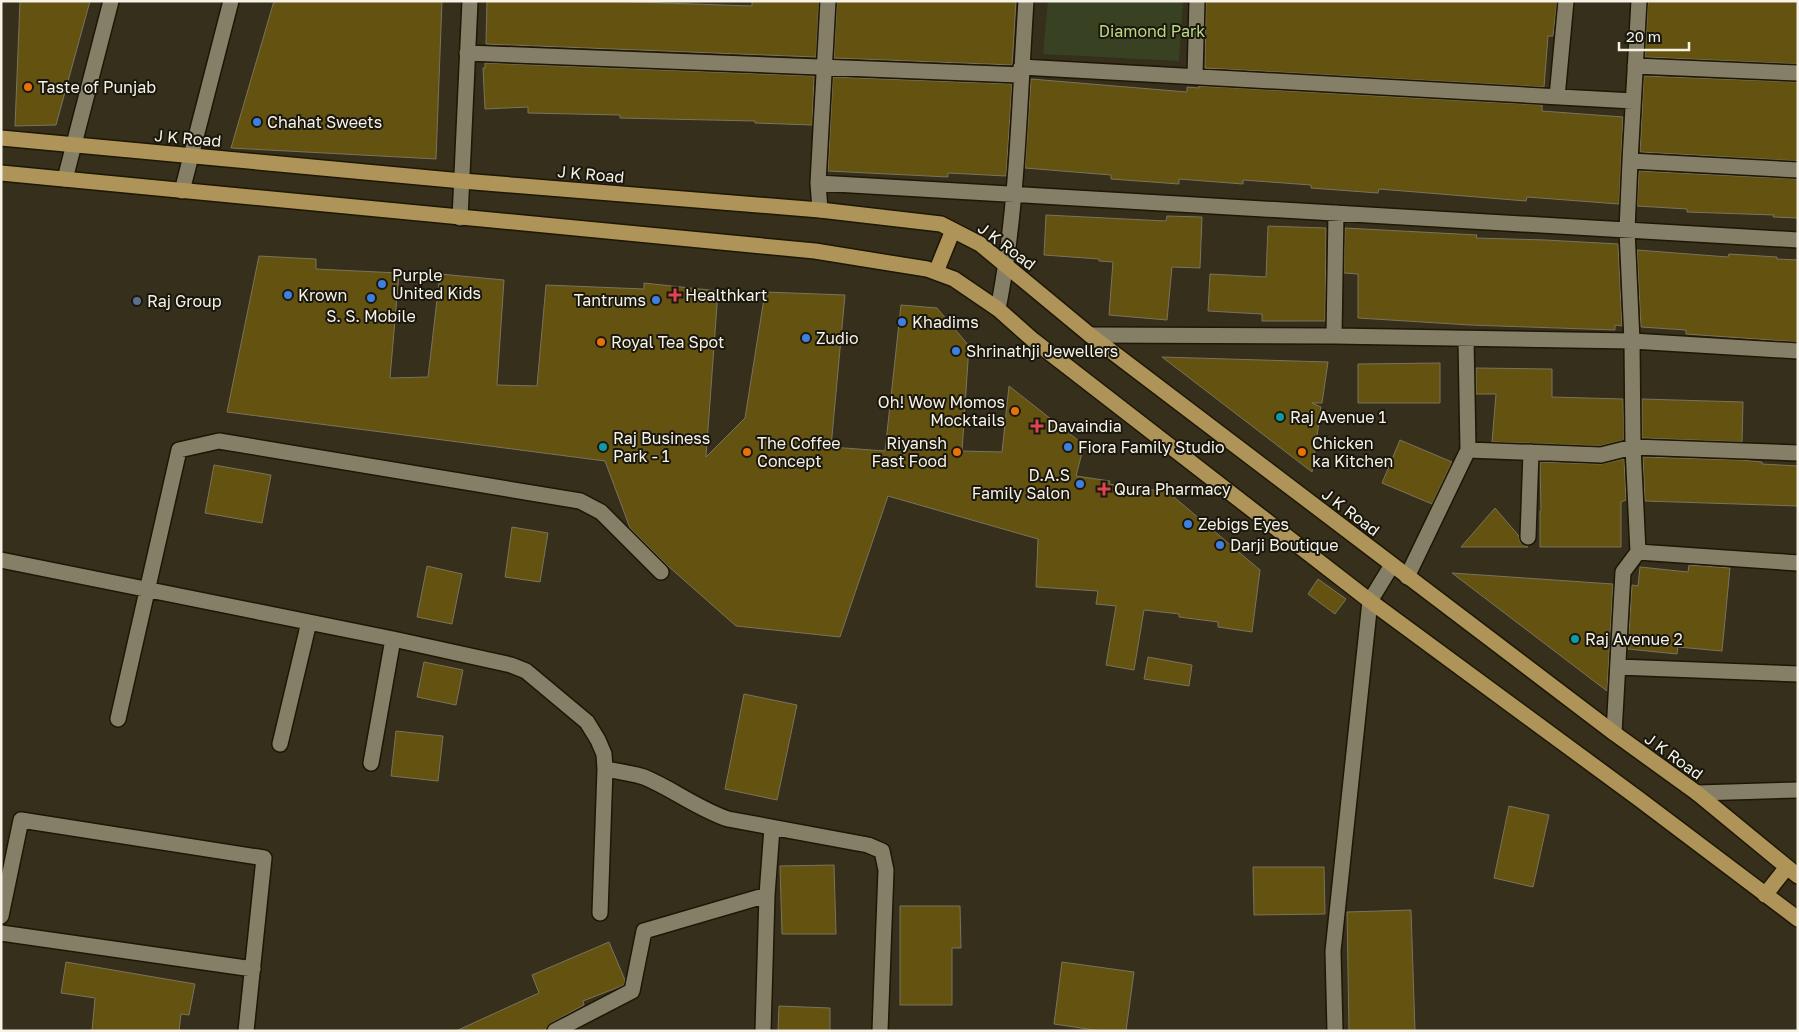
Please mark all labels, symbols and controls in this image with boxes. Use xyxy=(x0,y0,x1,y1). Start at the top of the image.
scale bar xyxy=(1619,20,1689,52)
park label: Diamond Park xyxy=(1099,21,1205,41)
text: 20 m xyxy=(1626,27,1661,45)
place label: Taste of Punjab xyxy=(38,77,156,97)
marker: Taste of Punjab xyxy=(22,81,34,93)
place label: Chahat Sweets xyxy=(267,112,382,132)
marker: Chahat Sweets xyxy=(251,116,263,128)
street label: J K Road xyxy=(154,125,222,151)
street label: J K Road xyxy=(557,161,625,187)
street label: J K Road xyxy=(974,218,1040,274)
place label: Purple United Kids xyxy=(392,265,481,303)
marker: Purple United Kids xyxy=(376,278,388,290)
place label: Krown xyxy=(298,285,347,305)
place label: Healthkart xyxy=(685,285,767,305)
marker: Krown xyxy=(282,289,294,301)
marker: Healthkart xyxy=(669,289,681,301)
place label: Tantrums xyxy=(574,290,646,310)
place label: Raj Group xyxy=(147,291,222,311)
marker: S. S. Mobile xyxy=(365,292,377,304)
marker: Tantrums xyxy=(650,294,662,306)
marker: Raj Group xyxy=(131,295,143,307)
place label: S. S. Mobile xyxy=(326,306,416,326)
place label: Khadims xyxy=(912,312,979,332)
marker: Khadims xyxy=(896,316,908,328)
place label: Zudio xyxy=(816,328,859,348)
place label: Royal Tea Spot xyxy=(611,332,725,352)
marker: Zudio xyxy=(800,332,812,344)
marker: Royal Tea Spot xyxy=(595,336,607,348)
place label: Shrinathji Jewellers xyxy=(966,341,1118,361)
marker: Shrinathji Jewellers xyxy=(950,345,962,357)
place label: Oh! Wow Momos Mocktails xyxy=(878,392,1005,430)
marker: Oh! Wow Momos Mocktails xyxy=(1009,405,1021,417)
place label: Raj Avenue 1 xyxy=(1290,407,1387,427)
marker: Raj Avenue 1 xyxy=(1274,411,1286,423)
place label: Davaindia xyxy=(1047,416,1122,436)
marker: Davaindia xyxy=(1031,420,1043,432)
place label: Raj Business Park - 1 xyxy=(613,428,710,466)
place label: The Coffee Concept xyxy=(757,433,841,471)
place label: Riyansh Fast Food xyxy=(871,433,947,471)
place label: Chicken ka Kitchen xyxy=(1312,433,1393,471)
place label: Fiora Family Studio xyxy=(1078,437,1225,457)
marker: Raj Business Park - 1 xyxy=(597,441,609,453)
marker: Fiora Family Studio xyxy=(1062,441,1074,453)
marker: The Coffee Concept xyxy=(741,446,753,458)
marker: Riyansh Fast Food xyxy=(951,446,963,458)
marker: Chicken ka Kitchen xyxy=(1296,446,1308,458)
place label: D.A.S Family Salon xyxy=(972,465,1070,503)
marker: D.A.S Family Salon xyxy=(1074,478,1086,490)
place label: Qura Pharmacy xyxy=(1114,479,1231,499)
marker: Qura Pharmacy xyxy=(1098,483,1110,495)
street label: J K Road xyxy=(1318,484,1384,540)
place label: Zebigs Eyes xyxy=(1198,514,1289,534)
marker: Zebigs Eyes xyxy=(1182,518,1194,530)
place label: Darji Boutique xyxy=(1230,535,1339,555)
marker: Darji Boutique xyxy=(1214,539,1226,551)
place label: Raj Avenue 2 xyxy=(1585,629,1683,649)
marker: Raj Avenue 2 xyxy=(1569,633,1581,645)
street label: J K Road xyxy=(1641,728,1707,784)

